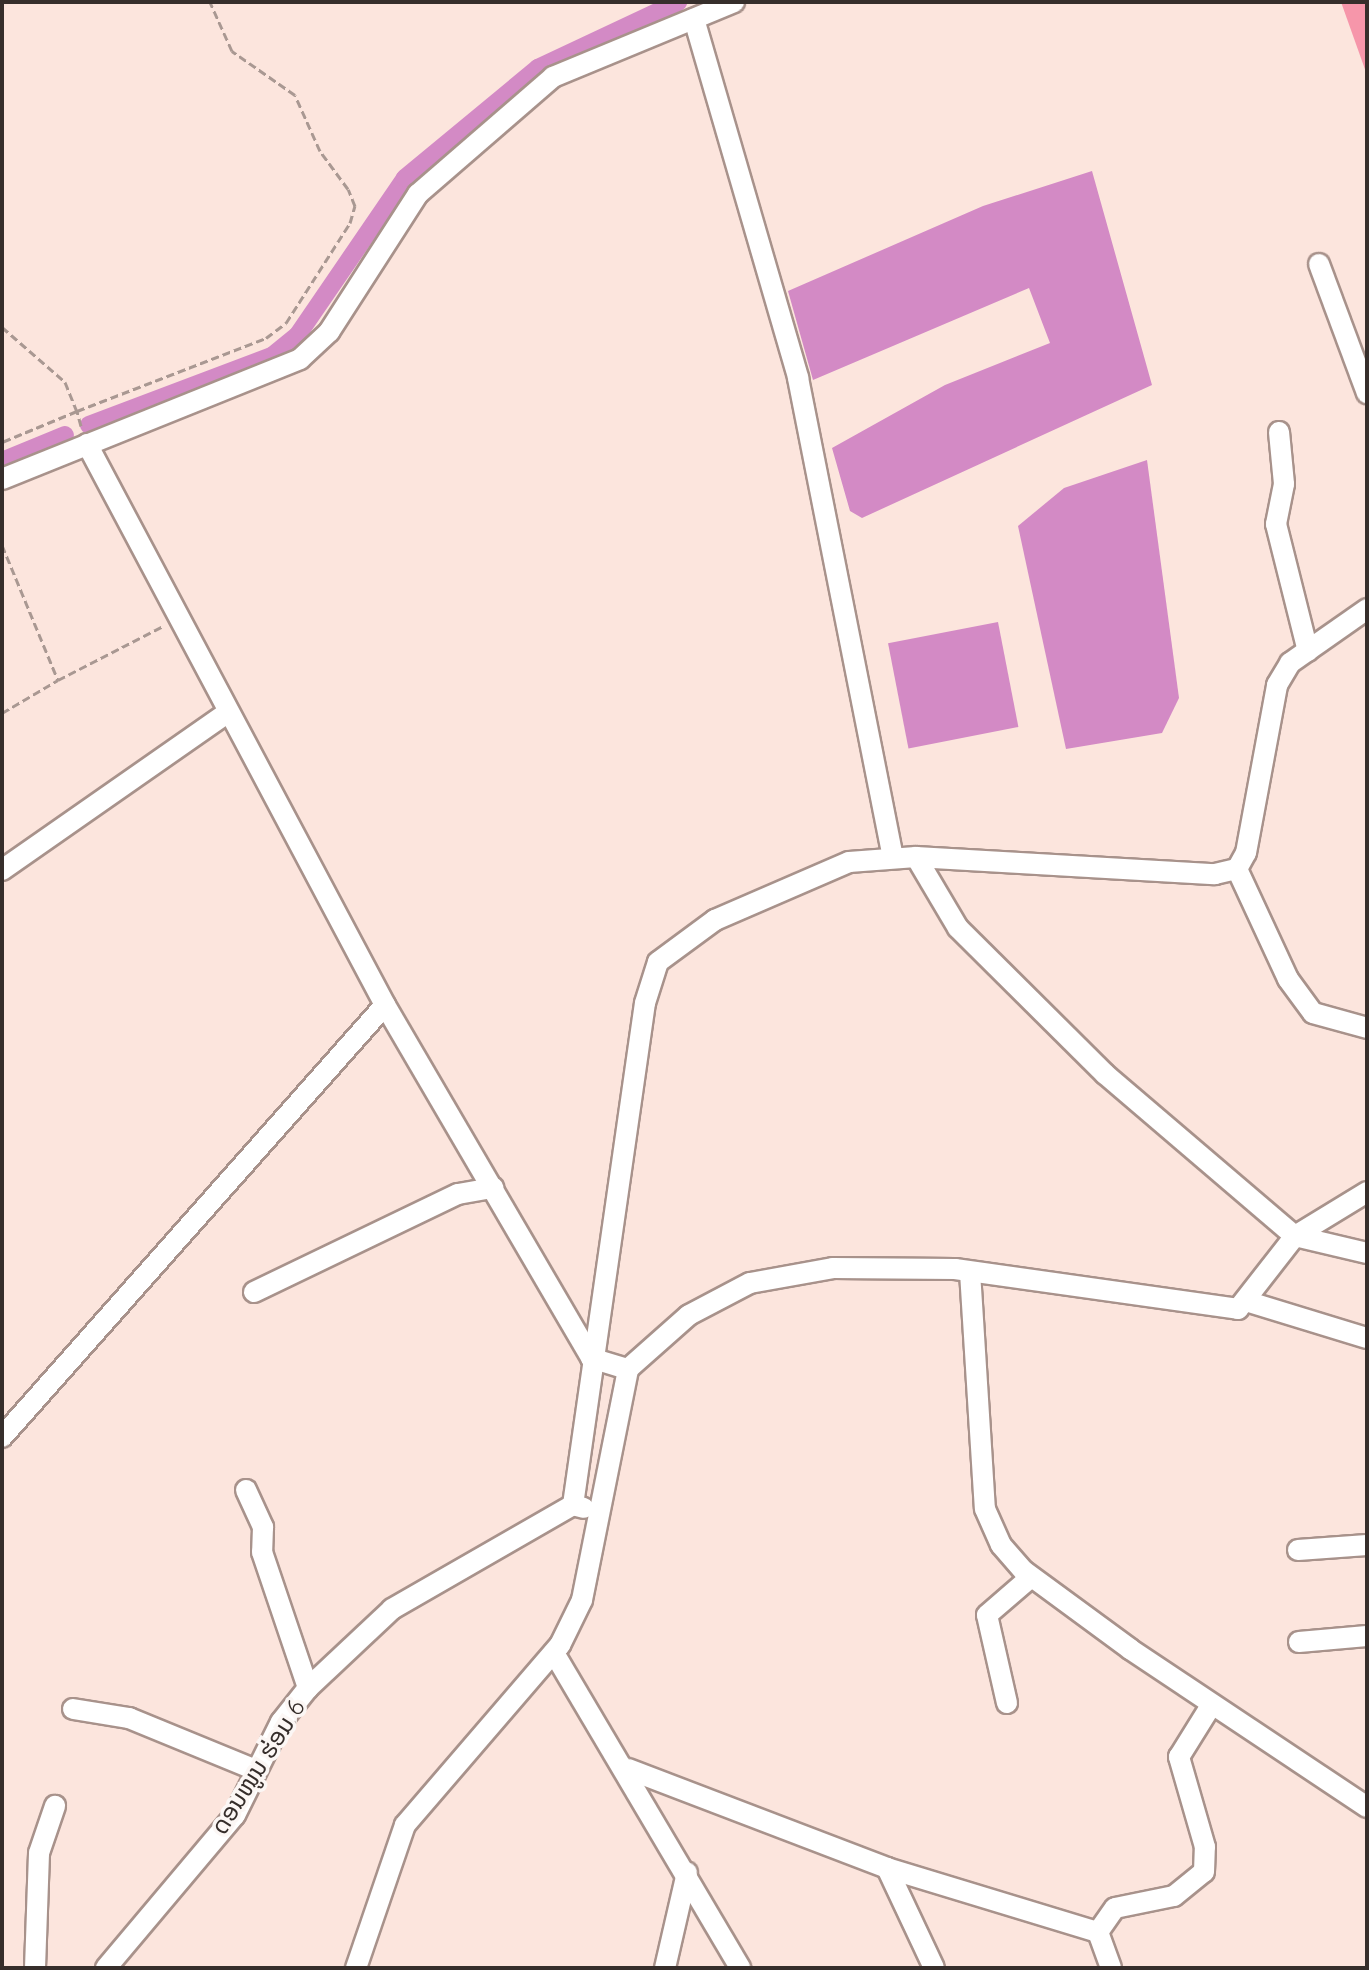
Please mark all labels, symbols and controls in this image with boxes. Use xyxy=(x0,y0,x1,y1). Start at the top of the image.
street label: ດອນໜູນ ຮ່ອມ 6 xyxy=(205,1694,311,1840)

